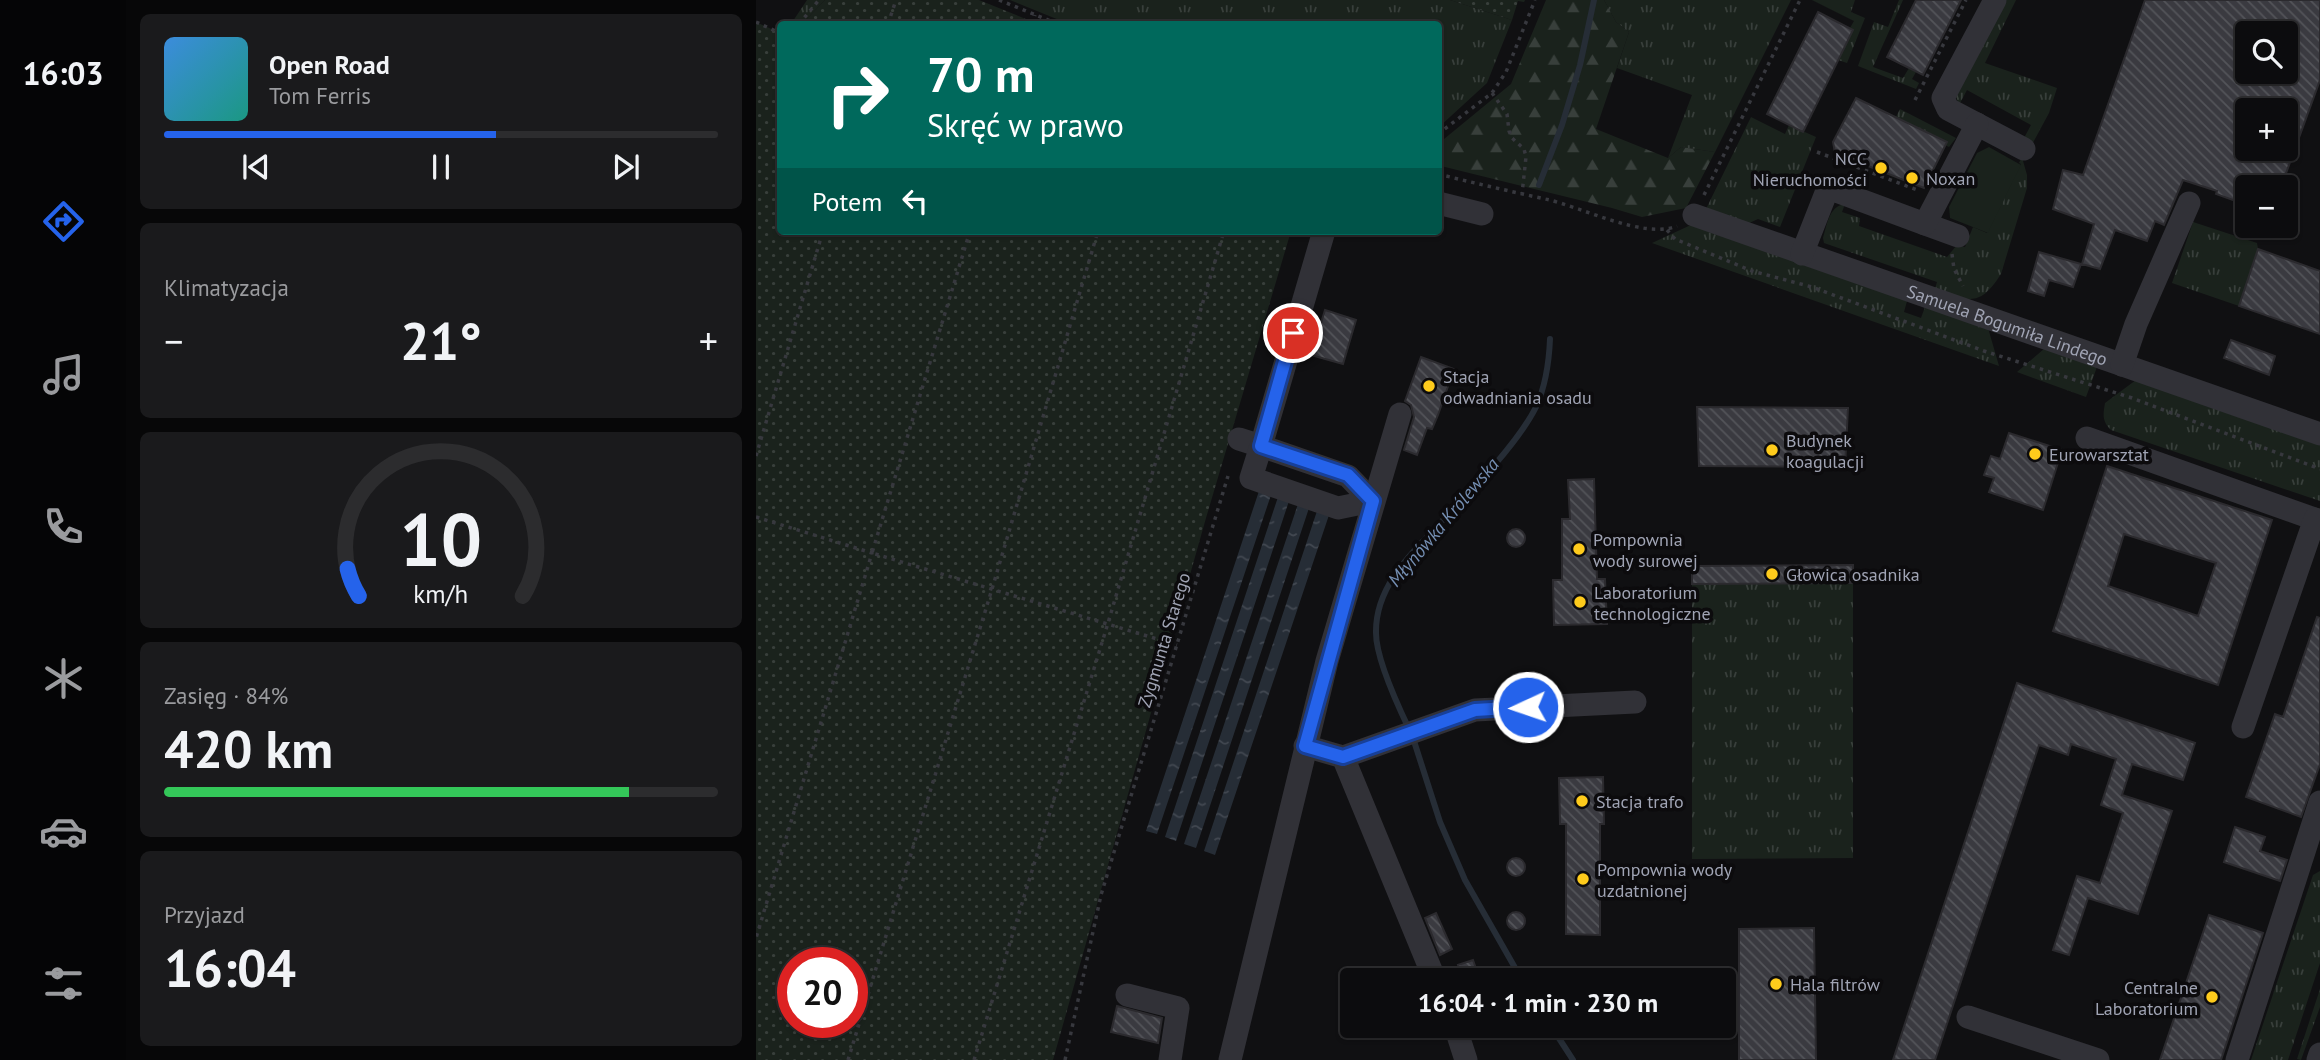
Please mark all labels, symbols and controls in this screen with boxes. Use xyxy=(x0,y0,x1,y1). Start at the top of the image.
map controls xyxy=(2235,21,2298,238)
button: search xyxy=(2235,21,2298,84)
text: 70 m xyxy=(927,42,1034,106)
text: Open Road xyxy=(269,48,390,81)
icon: right xyxy=(812,49,903,140)
text: 16:03 xyxy=(22,52,104,94)
text: Tom Ferris xyxy=(269,81,371,110)
button: + xyxy=(2235,98,2298,161)
text: Skręć w prawo xyxy=(927,104,1124,146)
place label: NCC Nieruchomości xyxy=(1753,147,1867,191)
icon: previous xyxy=(237,148,275,186)
icon: pause xyxy=(422,148,460,186)
icon: next xyxy=(607,148,645,186)
marker: NCC Nieruchomości xyxy=(1873,160,1889,176)
place label: Noxan xyxy=(1926,167,1975,190)
marker: Noxan xyxy=(1904,170,1920,186)
button: − xyxy=(2235,175,2298,238)
icon: left xyxy=(896,182,934,220)
text: Potem xyxy=(812,185,882,218)
icon: directions xyxy=(39,197,88,246)
text: Klimatyzacja xyxy=(164,273,289,302)
street label: Samuela Bogumiła Lindego xyxy=(1904,279,2111,370)
pin xyxy=(1263,303,1323,363)
text: 21° xyxy=(400,307,482,374)
icon: arrive xyxy=(1274,314,1312,352)
text: − xyxy=(164,316,183,365)
text: + xyxy=(699,316,718,365)
icon: music xyxy=(39,350,88,399)
place label: Stacja odwadniania osadu xyxy=(1443,365,1592,409)
marker: Stacja odwadniania osadu xyxy=(1421,378,1437,394)
place label: Budynek koagulacji xyxy=(1786,429,1864,473)
marker: Budynek koagulacji xyxy=(1764,442,1780,458)
place label: Eurowarsztat xyxy=(2049,443,2149,466)
marker: Eurowarsztat xyxy=(2027,446,2043,462)
water label: Młynówka Królewska xyxy=(1382,452,1504,591)
text: 10 xyxy=(400,492,482,586)
icon: phone xyxy=(39,502,88,551)
place label: Pompownia wody surowej xyxy=(1593,528,1698,572)
marker: Pompownia wody surowej xyxy=(1571,541,1587,557)
place label: Głowica osadnika xyxy=(1786,563,1920,586)
marker: Głowica osadnika xyxy=(1764,566,1780,582)
street label: Zygmunta Starego xyxy=(1133,570,1195,710)
text: km/h xyxy=(414,578,468,610)
place label: Laboratorium technologiczne xyxy=(1594,581,1711,625)
marker: Laboratorium technologiczne xyxy=(1572,594,1588,610)
icon: climate xyxy=(39,654,88,703)
position arrow xyxy=(1491,670,1565,744)
text: Zasięg · 84% xyxy=(164,681,288,710)
text: 420 km xyxy=(164,715,333,782)
place label: Stacja trafo xyxy=(1596,790,1684,813)
marker: Stacja trafo xyxy=(1574,793,1590,809)
icon: car xyxy=(39,807,88,856)
place label: Pompownia wody uzdatnionej xyxy=(1597,858,1733,902)
marker: Pompownia wody uzdatnionej xyxy=(1575,871,1591,887)
text: Przyjazd xyxy=(164,900,245,929)
text: 16:04 xyxy=(164,934,296,1001)
speed limit sign: 20 xyxy=(777,947,868,1038)
icon: filters xyxy=(39,959,88,1008)
place label: Hala filtrów xyxy=(1790,973,1881,996)
marker: Hala filtrów xyxy=(1768,976,1784,992)
place label: Centralne Laboratorium xyxy=(2095,976,2198,1020)
text: 16:04 · 1 min · 230 m xyxy=(1418,986,1658,1019)
marker: Centralne Laboratorium xyxy=(2204,989,2220,1005)

